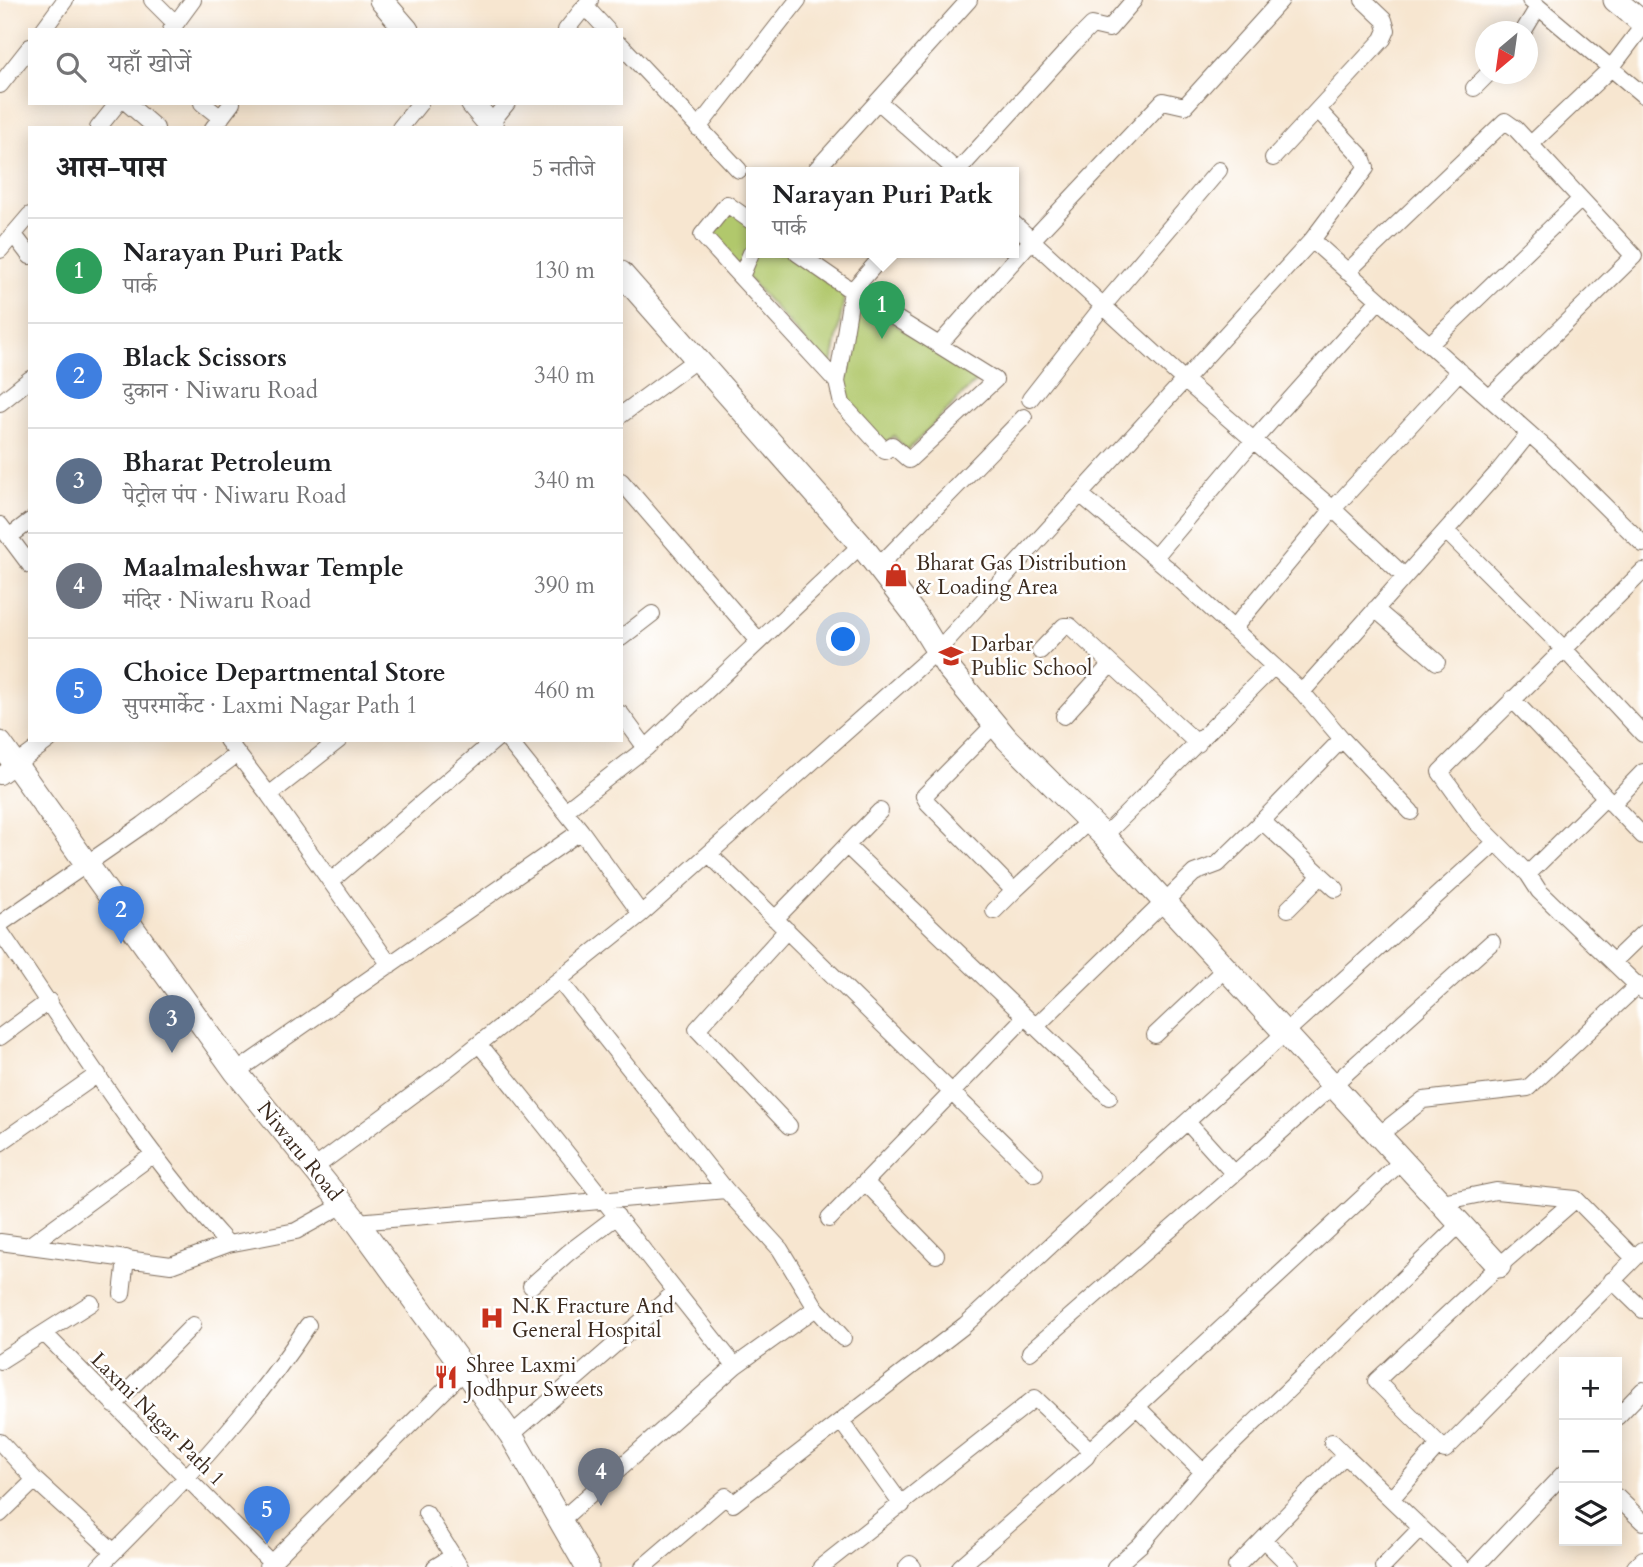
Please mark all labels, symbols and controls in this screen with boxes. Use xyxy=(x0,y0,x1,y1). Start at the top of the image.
north arrow xyxy=(1475,21,1538,84)
search box xyxy=(28,28,623,105)
text: यहाँ खोजें xyxy=(108,46,191,81)
icon: search xyxy=(52,48,90,86)
text: आस-पास xyxy=(56,147,166,188)
text: 5 नतीजे xyxy=(532,153,595,184)
popup xyxy=(746,167,1019,258)
text: Narayan Puri Patk xyxy=(772,177,993,212)
text: पार्क xyxy=(772,212,806,243)
text: Narayan Puri Patk xyxy=(123,235,343,270)
text: 1 xyxy=(73,255,85,286)
text: 130 m xyxy=(534,255,595,286)
text: पार्क xyxy=(123,270,157,301)
pin: 1 xyxy=(859,281,905,339)
text: Black Scissors xyxy=(123,340,287,375)
text: 2 xyxy=(73,360,85,391)
text: 340 m xyxy=(534,360,595,391)
text: दुकान · Niwaru Road xyxy=(123,375,318,406)
text: Bharat Petroleum xyxy=(123,445,332,480)
text: 3 xyxy=(73,465,85,496)
text: 340 m xyxy=(534,465,595,496)
text: पेट्रोल पंप · Niwaru Road xyxy=(123,480,347,511)
place label: Bharat Gas Distribution & Loading Area xyxy=(916,549,1127,602)
text: Maalmaleshwar Temple xyxy=(123,550,404,585)
shop icon: Bharat Gas Distribution & Loading Area xyxy=(882,561,910,589)
text: 4 xyxy=(73,570,85,601)
text: 390 m xyxy=(534,570,595,601)
text: मंदिर · Niwaru Road xyxy=(123,585,311,616)
your location xyxy=(826,622,860,656)
place label: Darbar Public School xyxy=(971,630,1092,683)
school or university icon: Darbar Public School xyxy=(937,642,965,670)
text: Choice Departmental Store xyxy=(123,655,446,690)
text: 5 xyxy=(73,675,85,706)
text: 460 m xyxy=(534,675,595,706)
text: सुपरमार्केट · Laxmi Nagar Path 1 xyxy=(123,690,418,721)
pin: 2 xyxy=(98,886,144,944)
pin: 3 xyxy=(149,995,195,1053)
street label: Niwaru Road xyxy=(250,1095,349,1207)
place label: N.K Fracture And General Hospital xyxy=(512,1292,674,1345)
hospital icon: N.K Fracture And General Hospital xyxy=(478,1304,506,1332)
street label: Laxmi Nagar Path 1 xyxy=(84,1346,231,1493)
place label: Shree Laxmi Jodhpur Sweets xyxy=(463,1351,603,1404)
map controls xyxy=(1559,1357,1622,1546)
button: + xyxy=(1559,1357,1622,1420)
restaurant icon: Shree Laxmi Jodhpur Sweets xyxy=(432,1363,460,1391)
button: − xyxy=(1559,1420,1622,1483)
pin: 4 xyxy=(578,1448,624,1506)
button: layers xyxy=(1559,1483,1622,1546)
pin: 5 xyxy=(244,1486,290,1544)

